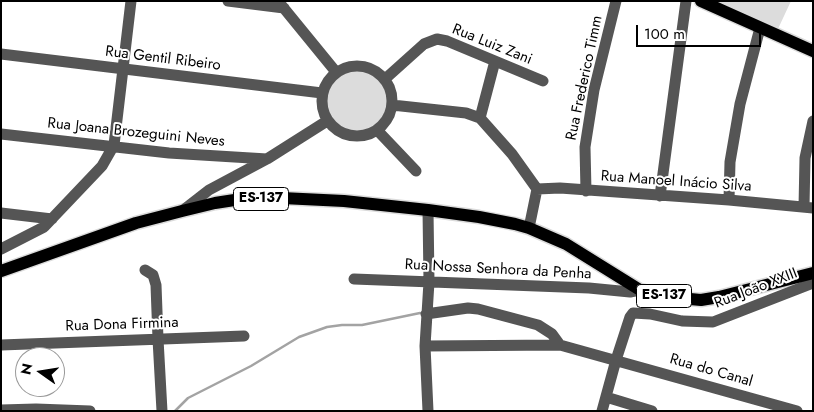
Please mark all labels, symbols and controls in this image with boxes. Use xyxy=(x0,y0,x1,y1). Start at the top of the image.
street label: Rua Frederico Timm xyxy=(563,14,607,142)
scale bar xyxy=(639,15,764,47)
street label: Rua Luiz Zani xyxy=(449,21,535,69)
text: 100 m xyxy=(644,23,685,45)
street label: Rua Gentil Ribeiro xyxy=(104,43,222,75)
street label: Rua Joana Brozeguini Neves xyxy=(46,115,226,151)
street label: Rua Manoel Inácio Silva xyxy=(600,168,752,196)
road number: ES-137 xyxy=(234,188,288,210)
street label: Rua Nossa Senhora da Penha xyxy=(404,256,592,284)
street label: Rua João XXIII xyxy=(712,265,800,313)
road number: ES-137 xyxy=(636,284,692,308)
street label: Rua Dona Firmina xyxy=(65,314,179,336)
north arrow xyxy=(15,347,65,397)
street label: Rua do Canal xyxy=(668,351,754,391)
text: N xyxy=(15,361,37,377)

